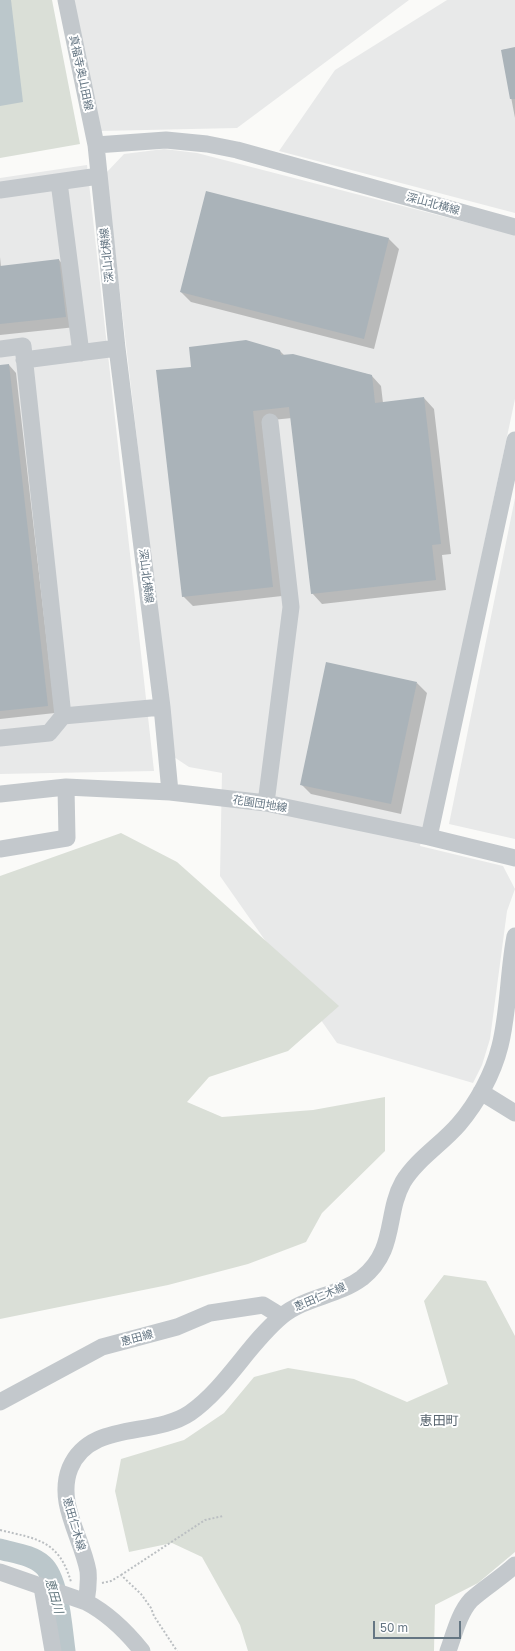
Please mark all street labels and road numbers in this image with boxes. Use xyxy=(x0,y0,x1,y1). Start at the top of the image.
street label: 真福寺奥山田線 xyxy=(67,34,95,112)
street label: 深山北横線 xyxy=(405,191,461,217)
street label: 深山北横線 xyxy=(98,227,116,283)
street label: 深山北横線 xyxy=(136,548,156,604)
street label: 花園団地線 xyxy=(232,793,288,815)
street label: 恵田仁木線 xyxy=(292,1280,348,1314)
street label: 恵田線 xyxy=(119,1327,155,1349)
street label: 恵田仁木線 xyxy=(60,1496,88,1552)

